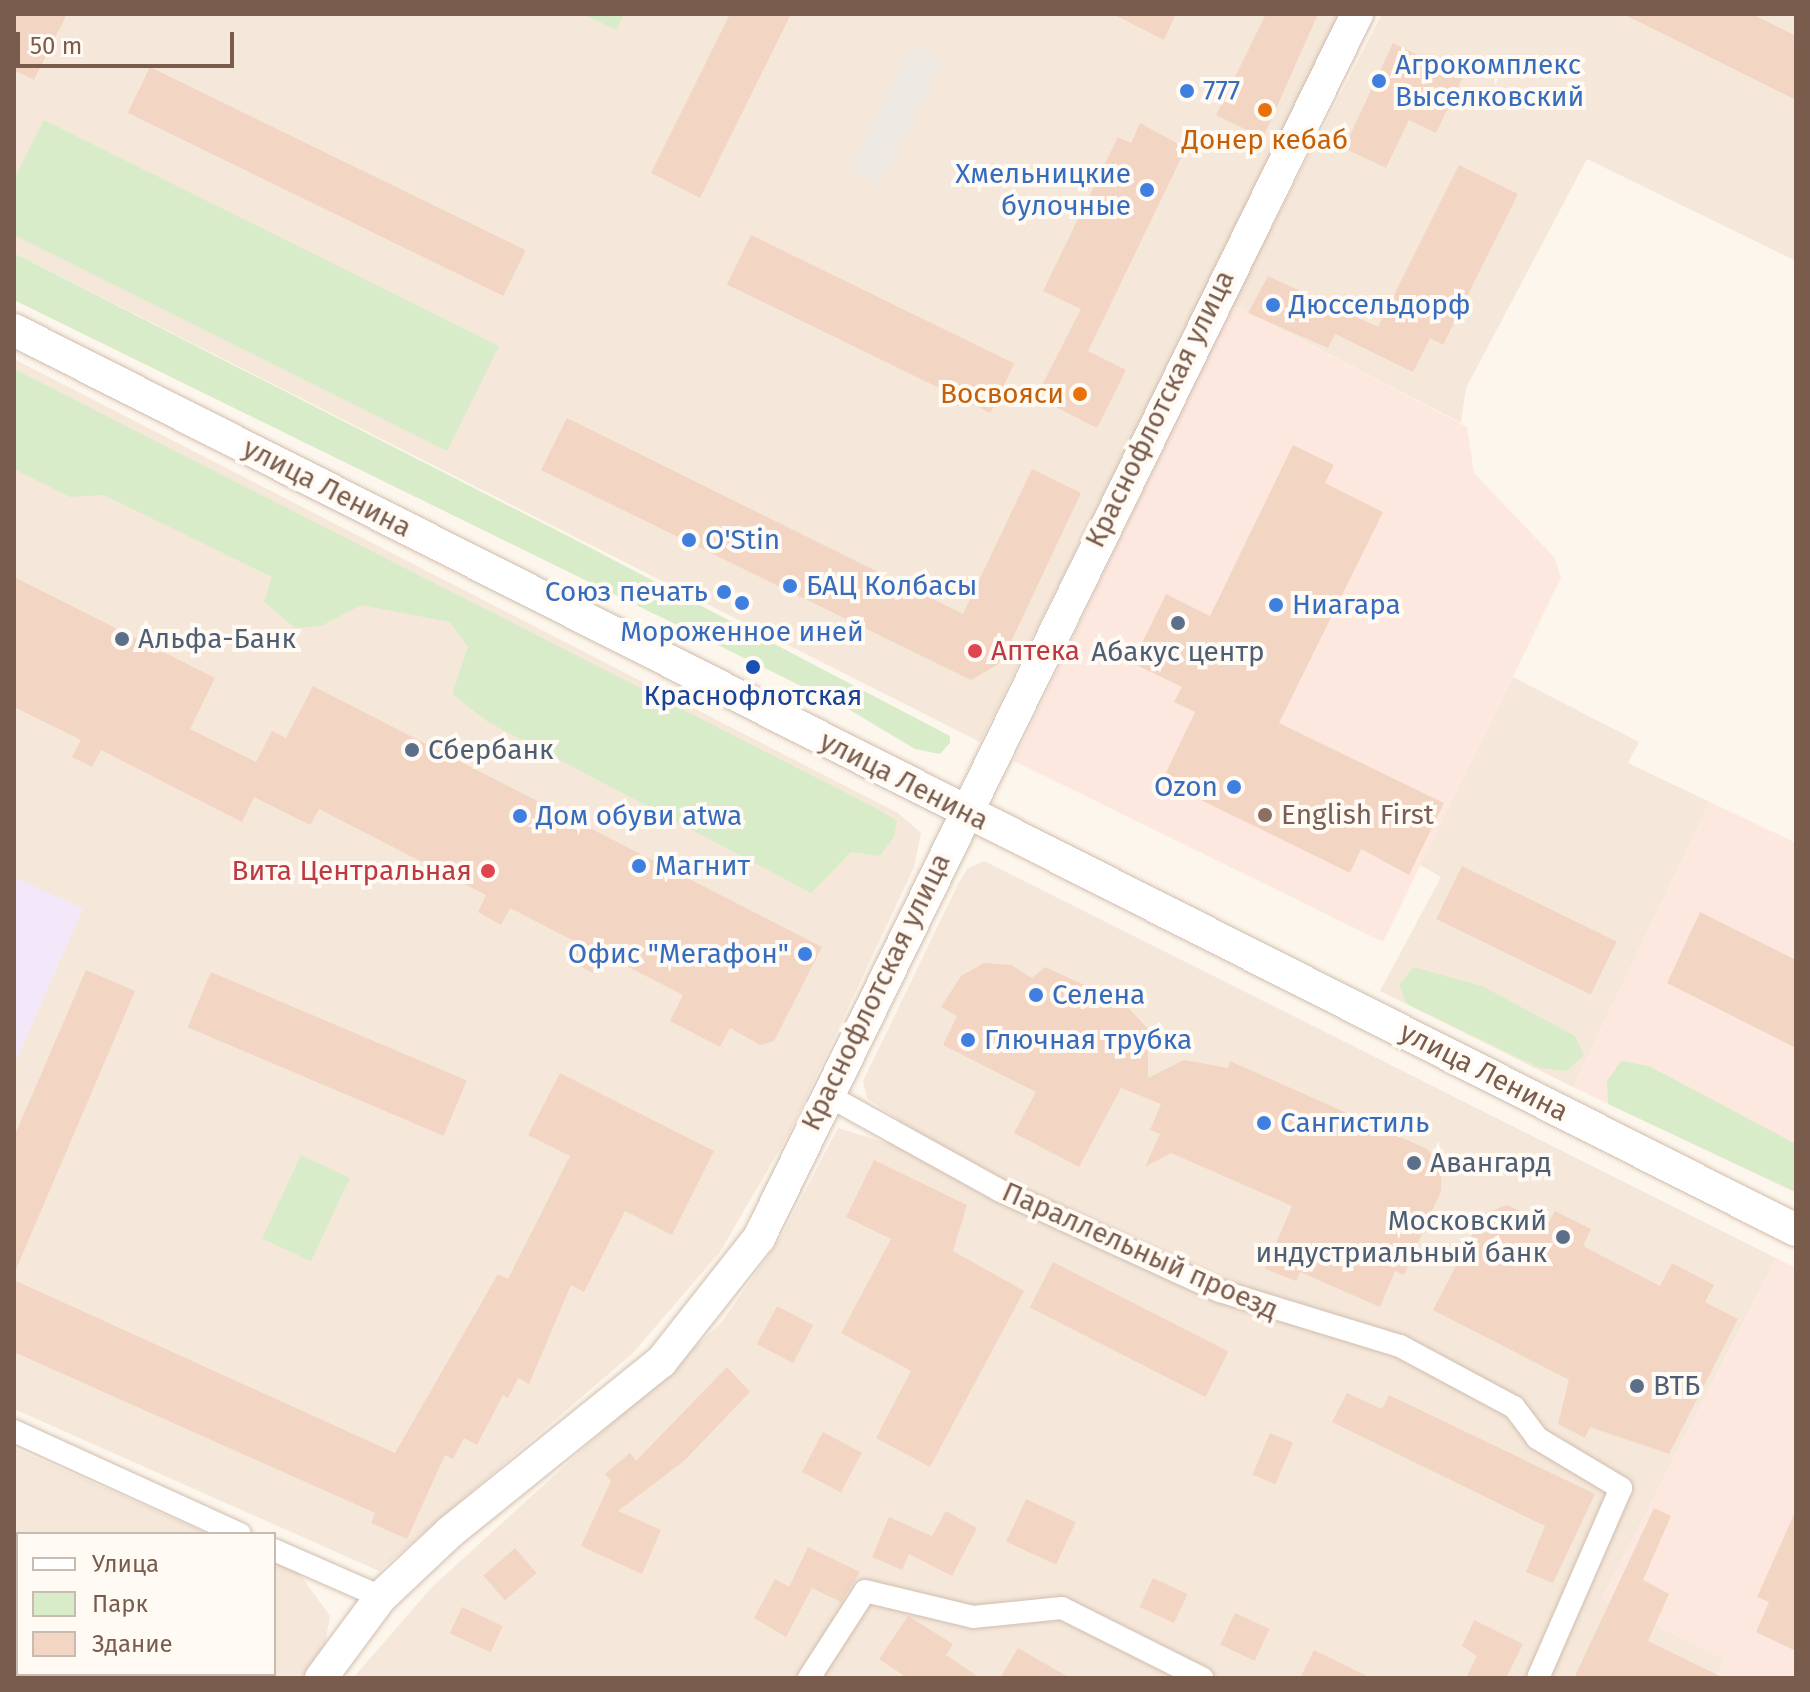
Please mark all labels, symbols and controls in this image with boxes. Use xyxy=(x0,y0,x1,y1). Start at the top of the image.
scale bar xyxy=(20,16,238,66)
text: 50 m xyxy=(30,32,82,60)
place label: Агрокомплекс Выселковский xyxy=(1395,48,1584,114)
marker: Агрокомплекс Выселковский xyxy=(1370,72,1388,90)
place label: 777 xyxy=(1203,74,1240,108)
marker: 777 xyxy=(1178,82,1196,100)
marker: Донер кебаб xyxy=(1256,101,1274,119)
place label: Донер кебаб xyxy=(1182,123,1348,157)
place label: Хмельницкие булочные xyxy=(955,157,1131,223)
marker: Хмельницкие булочные xyxy=(1138,181,1156,199)
street label: Краснофлотская улица xyxy=(1078,265,1242,553)
place label: Дюссельдорф xyxy=(1289,288,1471,322)
marker: Дюссельдорф xyxy=(1264,296,1282,314)
place label: Восвояси xyxy=(940,377,1064,411)
marker: Восвояси xyxy=(1071,385,1089,403)
street label: улица Ленина xyxy=(237,431,417,545)
place label: O'Stin xyxy=(705,523,780,557)
marker: O'Stin xyxy=(680,531,698,549)
place label: БАЦ Колбасы xyxy=(806,569,977,603)
place label: Союз печать xyxy=(545,575,708,609)
marker: БАЦ Колбасы xyxy=(781,577,799,595)
marker: Союз печать xyxy=(715,583,733,601)
place label: Ниагара xyxy=(1292,588,1401,622)
marker: Мороженное иней xyxy=(733,594,751,612)
marker: Ниагара xyxy=(1267,596,1285,614)
marker: Абакус центр xyxy=(1169,614,1187,632)
place label: Мороженное иней xyxy=(620,615,864,649)
place label: Альфа-Банк xyxy=(138,622,296,656)
marker: Альфа-Банк xyxy=(113,630,131,648)
place label: Аптека xyxy=(991,634,1080,668)
place label: Абакус центр xyxy=(1091,635,1265,669)
marker: Аптека xyxy=(966,642,984,660)
marker: Краснофлотская xyxy=(744,658,762,676)
place label: Краснофлотская xyxy=(644,679,862,713)
street label: улица Ленина xyxy=(814,724,994,838)
place label: Сбербанк xyxy=(428,733,554,767)
marker: Сбербанк xyxy=(403,741,421,759)
place label: Ozon xyxy=(1154,770,1218,804)
marker: Ozon xyxy=(1225,778,1243,796)
place label: English First xyxy=(1281,798,1434,832)
place label: Дом обуви atwa xyxy=(536,799,742,833)
marker: English First xyxy=(1256,806,1274,824)
marker: Дом обуви atwa xyxy=(511,807,529,825)
street label: Краснофлотская улица xyxy=(794,848,958,1136)
place label: Магнит xyxy=(655,849,750,883)
place label: Вита Центральная xyxy=(231,854,472,888)
marker: Магнит xyxy=(630,857,648,875)
marker: Вита Центральная xyxy=(479,862,497,880)
place label: Офис "Мегафон" xyxy=(568,937,789,971)
marker: Офис "Мегафон" xyxy=(796,945,814,963)
place label: Селена xyxy=(1052,978,1145,1012)
marker: Селена xyxy=(1027,986,1045,1004)
street label: улица Ленина xyxy=(1394,1015,1574,1129)
place label: Глючная трубка xyxy=(984,1023,1192,1057)
marker: Глючная трубка xyxy=(959,1031,977,1049)
place label: Сангистиль xyxy=(1280,1106,1429,1140)
marker: Сангистиль xyxy=(1255,1114,1273,1132)
place label: Авангард xyxy=(1430,1146,1551,1180)
marker: Авангард xyxy=(1405,1154,1423,1172)
street label: Параллельный проезд xyxy=(997,1175,1283,1327)
place label: Московский индустриальный банк xyxy=(1255,1204,1547,1270)
marker: Московский индустриальный банк xyxy=(1554,1228,1572,1246)
place label: ВТБ xyxy=(1653,1369,1700,1403)
marker: ВТБ xyxy=(1628,1377,1646,1395)
legend xyxy=(16,1532,276,1676)
text: Улица xyxy=(92,1550,159,1578)
text: Парк xyxy=(92,1590,148,1618)
text: Здание xyxy=(92,1630,173,1658)

